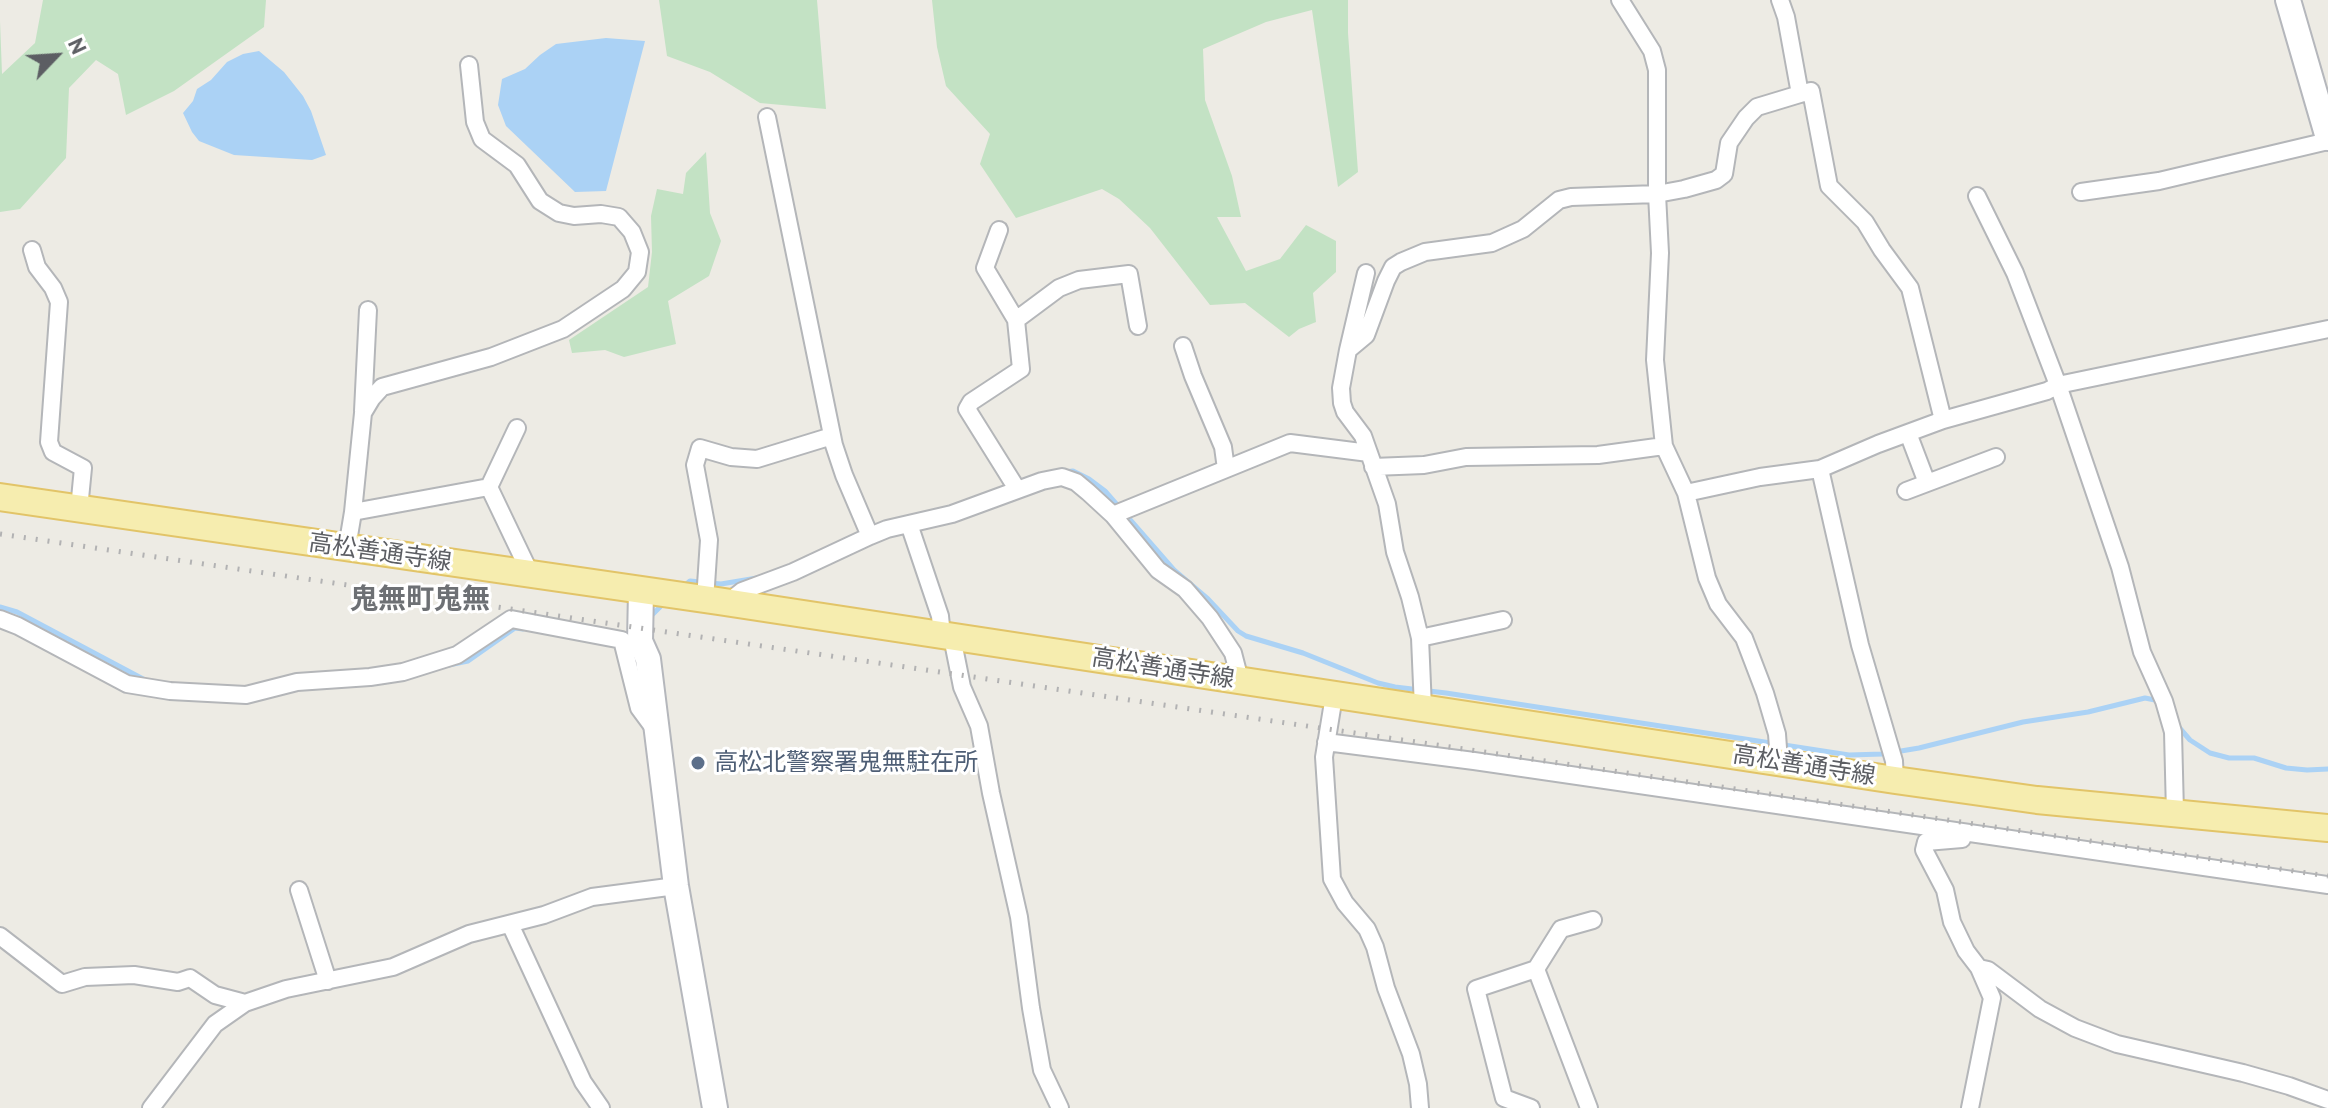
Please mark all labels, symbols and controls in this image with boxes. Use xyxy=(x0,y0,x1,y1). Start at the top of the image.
north arrow xyxy=(16,16,96,96)
text: N xyxy=(62,33,93,58)
street label: 高松善通寺線 xyxy=(307,529,453,577)
district label: 鬼無町鬼無 xyxy=(350,583,490,617)
street label: 高松善通寺線 xyxy=(1090,644,1236,694)
street label: 高松善通寺線 xyxy=(1731,741,1877,791)
place label: 高松北警察署鬼無駐在所 xyxy=(714,749,978,777)
marker: 高松北警察署鬼無駐在所 xyxy=(689,754,707,772)

